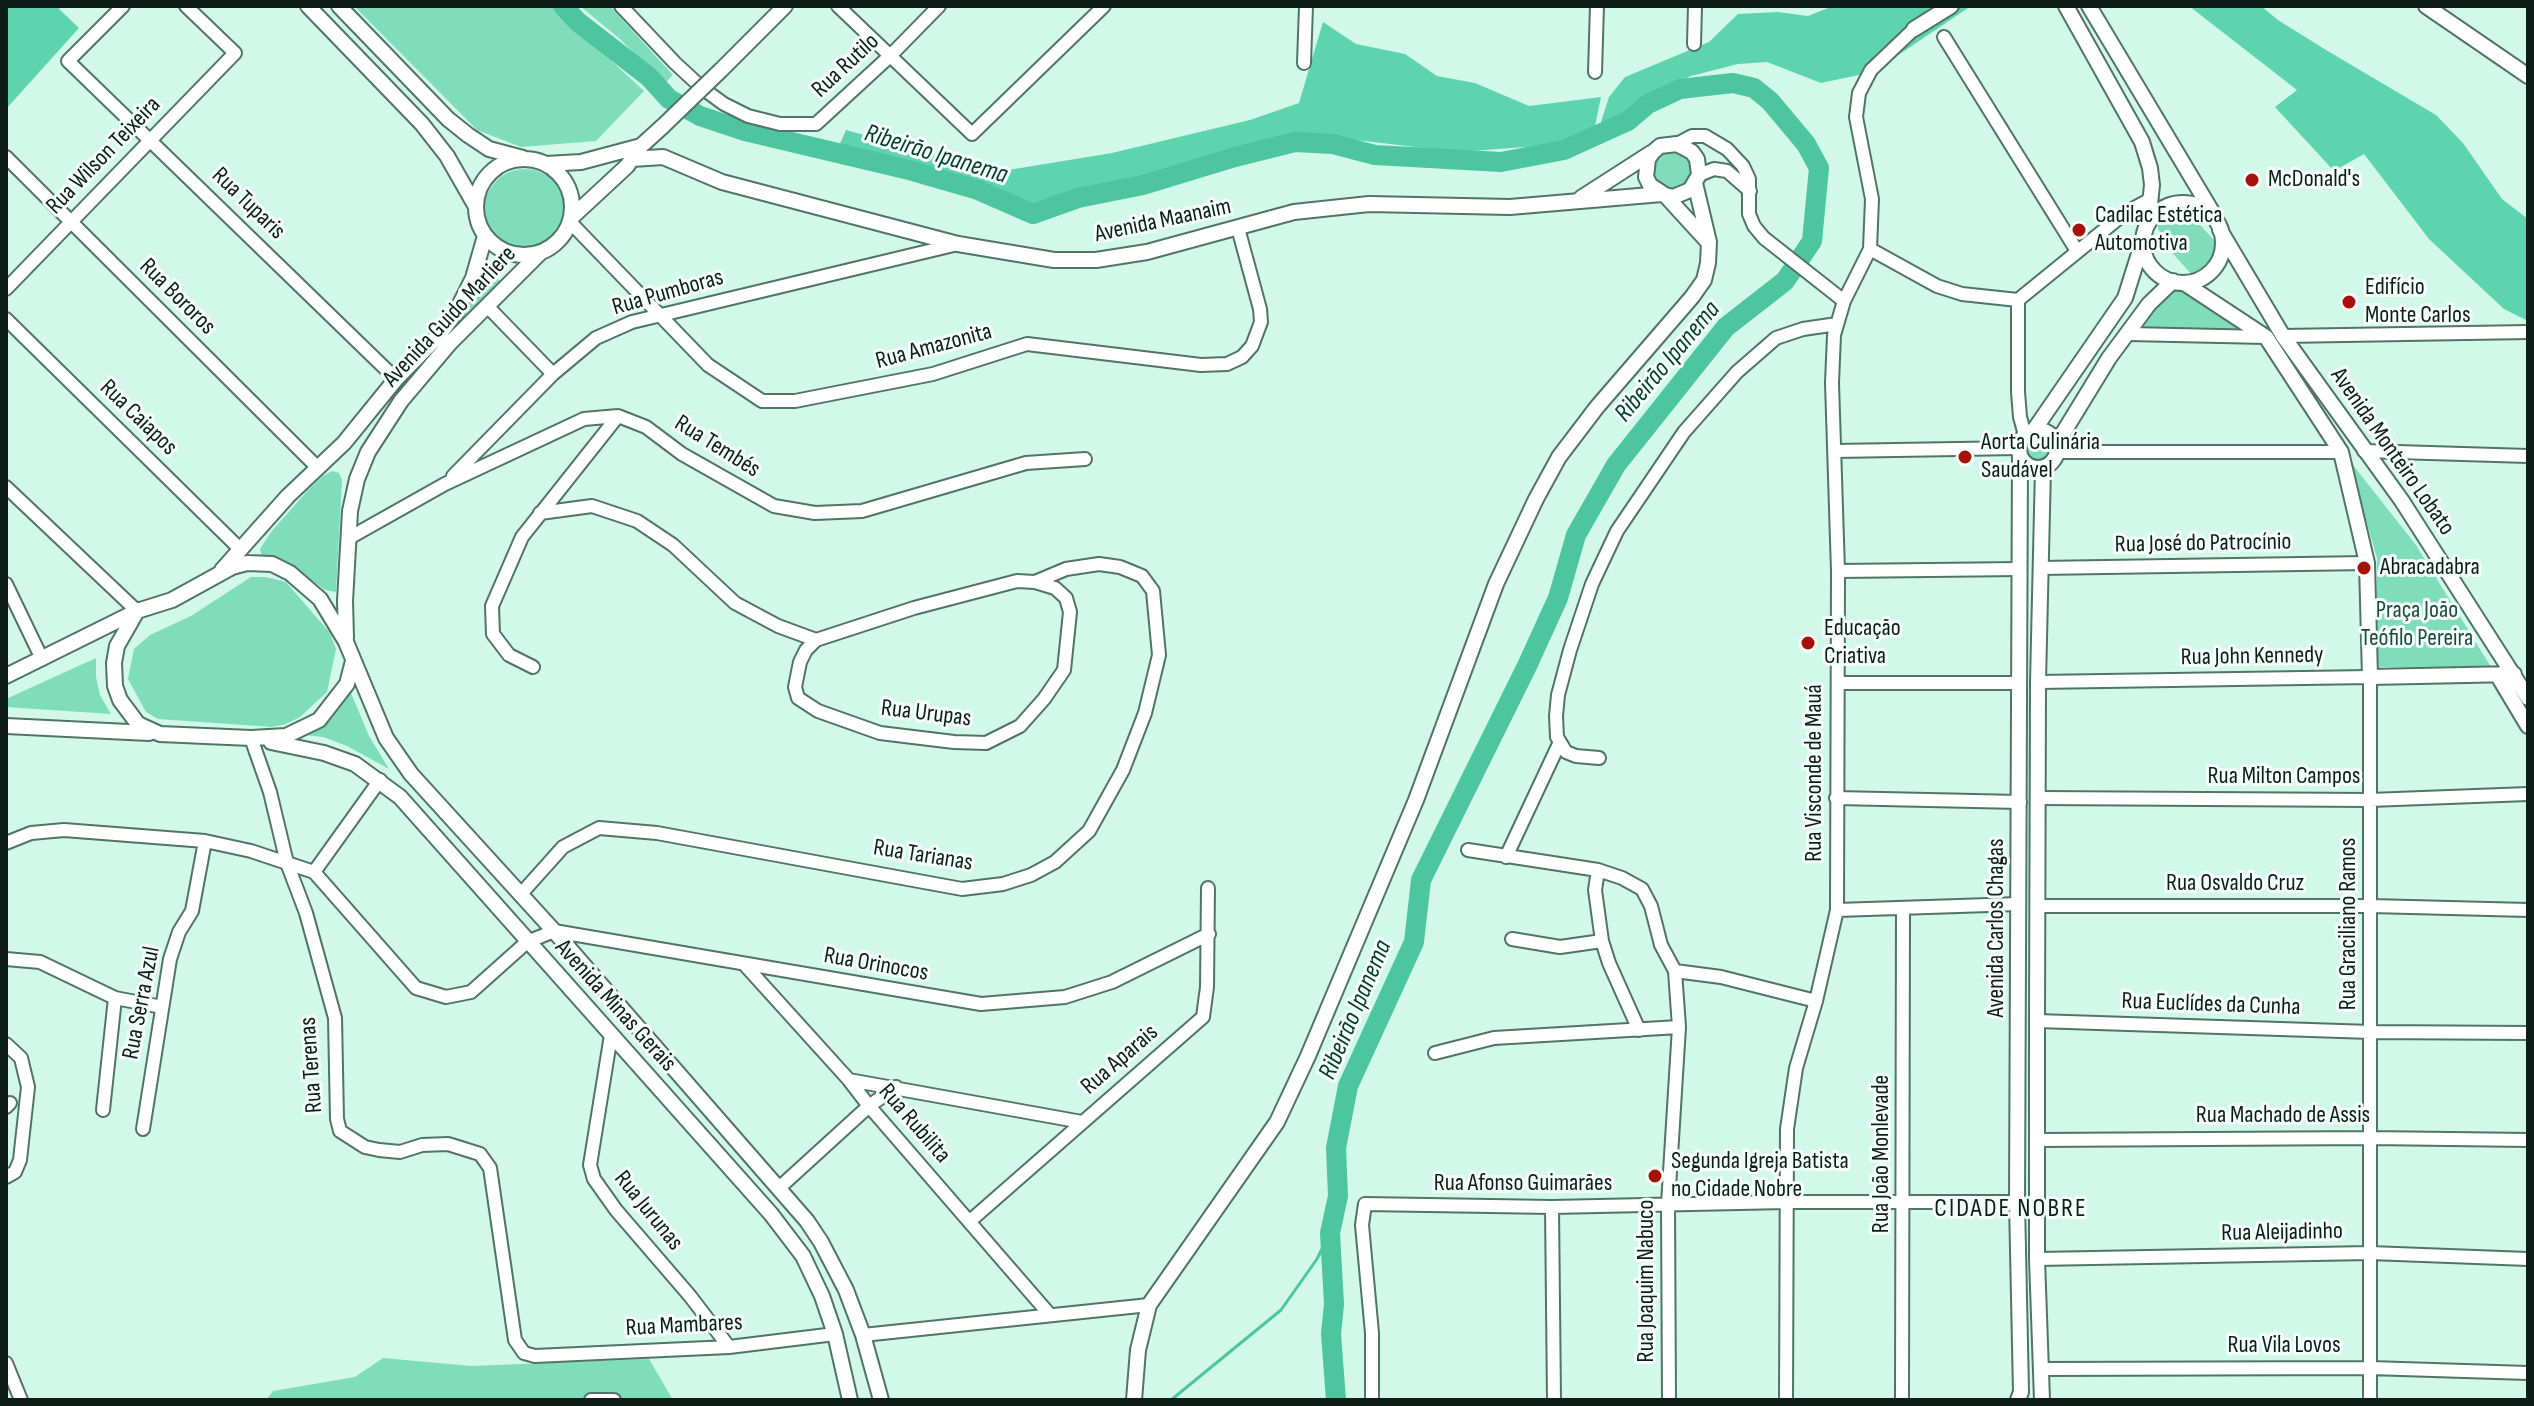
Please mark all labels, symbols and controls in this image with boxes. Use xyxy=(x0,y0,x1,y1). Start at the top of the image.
street label: Rua Rutilo xyxy=(806,28,886,104)
street label: Rua Wilson Teixeira xyxy=(41,91,167,221)
water label: Ribeirão Ipanema xyxy=(861,118,1011,192)
street label: Rua Tuparis xyxy=(205,162,291,246)
place label: McDonald's xyxy=(2268,166,2360,194)
marker: McDonald's xyxy=(2243,171,2261,189)
street label: Avenida Maanaim xyxy=(1092,193,1234,249)
place label: Cadilac Estética Automotiva xyxy=(2095,202,2223,258)
marker: Cadilac Estética Automotiva xyxy=(2070,221,2088,239)
street label: Avenida Guido Marliere xyxy=(377,240,523,394)
street label: Rua Bororos xyxy=(133,253,221,341)
street label: Rua Pumboras xyxy=(609,263,727,323)
place label: Edifício Monte Carlos xyxy=(2365,274,2471,330)
marker: Edifício Monte Carlos xyxy=(2340,293,2358,311)
water label: Ribeirão Ipanema xyxy=(1608,295,1728,429)
street label: Rua Amazonita xyxy=(873,318,995,376)
street label: Avenida Monteiro Lobato xyxy=(2324,363,2460,541)
street label: Rua Caiapos xyxy=(93,374,183,462)
street label: Rua Tembés xyxy=(669,409,765,485)
place label: Aorta Culinária Saudável xyxy=(1981,429,2100,485)
marker: Aorta Culinária Saudável xyxy=(1956,448,1974,466)
street label: Rua José do Patrocínio xyxy=(2115,528,2291,560)
place label: Abracadabra xyxy=(2380,554,2480,582)
marker: Abracadabra xyxy=(2355,559,2373,577)
park label: Praça João Teófilo Pereira xyxy=(2361,597,2473,653)
place label: Educação Criativa xyxy=(1824,615,1901,671)
marker: Educação Criativa xyxy=(1799,634,1817,652)
street label: Rua John Kennedy xyxy=(2180,641,2324,673)
street label: Rua Visconde de Mauá xyxy=(1801,684,1829,862)
street label: Rua Urupas xyxy=(879,694,973,734)
street label: Rua Milton Campos xyxy=(2208,763,2360,791)
street label: Rua Tarianas xyxy=(871,834,975,878)
street label: Avenida Carlos Chagas xyxy=(1983,838,2011,1018)
street label: Rua Graciliano Ramos xyxy=(2335,838,2363,1010)
street label: Rua Osvaldo Cruz xyxy=(2166,870,2304,898)
street label: Avenida Minas Gerais xyxy=(548,934,682,1078)
water label: Ribeirão Ipanema xyxy=(1313,936,1399,1084)
street label: Rua Orinocos xyxy=(821,942,931,988)
street label: Rua Serra Azul xyxy=(117,944,167,1062)
street label: Rua Euclídes da Cunha xyxy=(2121,987,2301,1023)
street label: Rua Terenas xyxy=(294,1016,330,1114)
street label: Rua Aparais xyxy=(1076,1019,1164,1101)
street label: Rua João Monlevade xyxy=(1868,1075,1896,1233)
street label: Rua Rubilita xyxy=(872,1078,956,1170)
street label: Rua Machado de Assis xyxy=(2196,1102,2370,1130)
place label: Segunda Igreja Batista no Cidade Nobre xyxy=(1671,1148,1849,1204)
street label: Rua Jurunas xyxy=(607,1165,689,1257)
marker: Segunda Igreja Batista no Cidade Nobre xyxy=(1646,1167,1664,1185)
street label: Rua Afonso Guimarães xyxy=(1434,1170,1612,1198)
district label: CIDADE NOBRE xyxy=(1934,1193,2088,1225)
street label: Rua Joaquim Nabuco xyxy=(1633,1200,1661,1362)
street label: Rua Aleijadinho xyxy=(2221,1218,2343,1248)
street label: Rua Mambares xyxy=(625,1309,743,1343)
street label: Rua Vila Lovos xyxy=(2227,1332,2341,1360)

